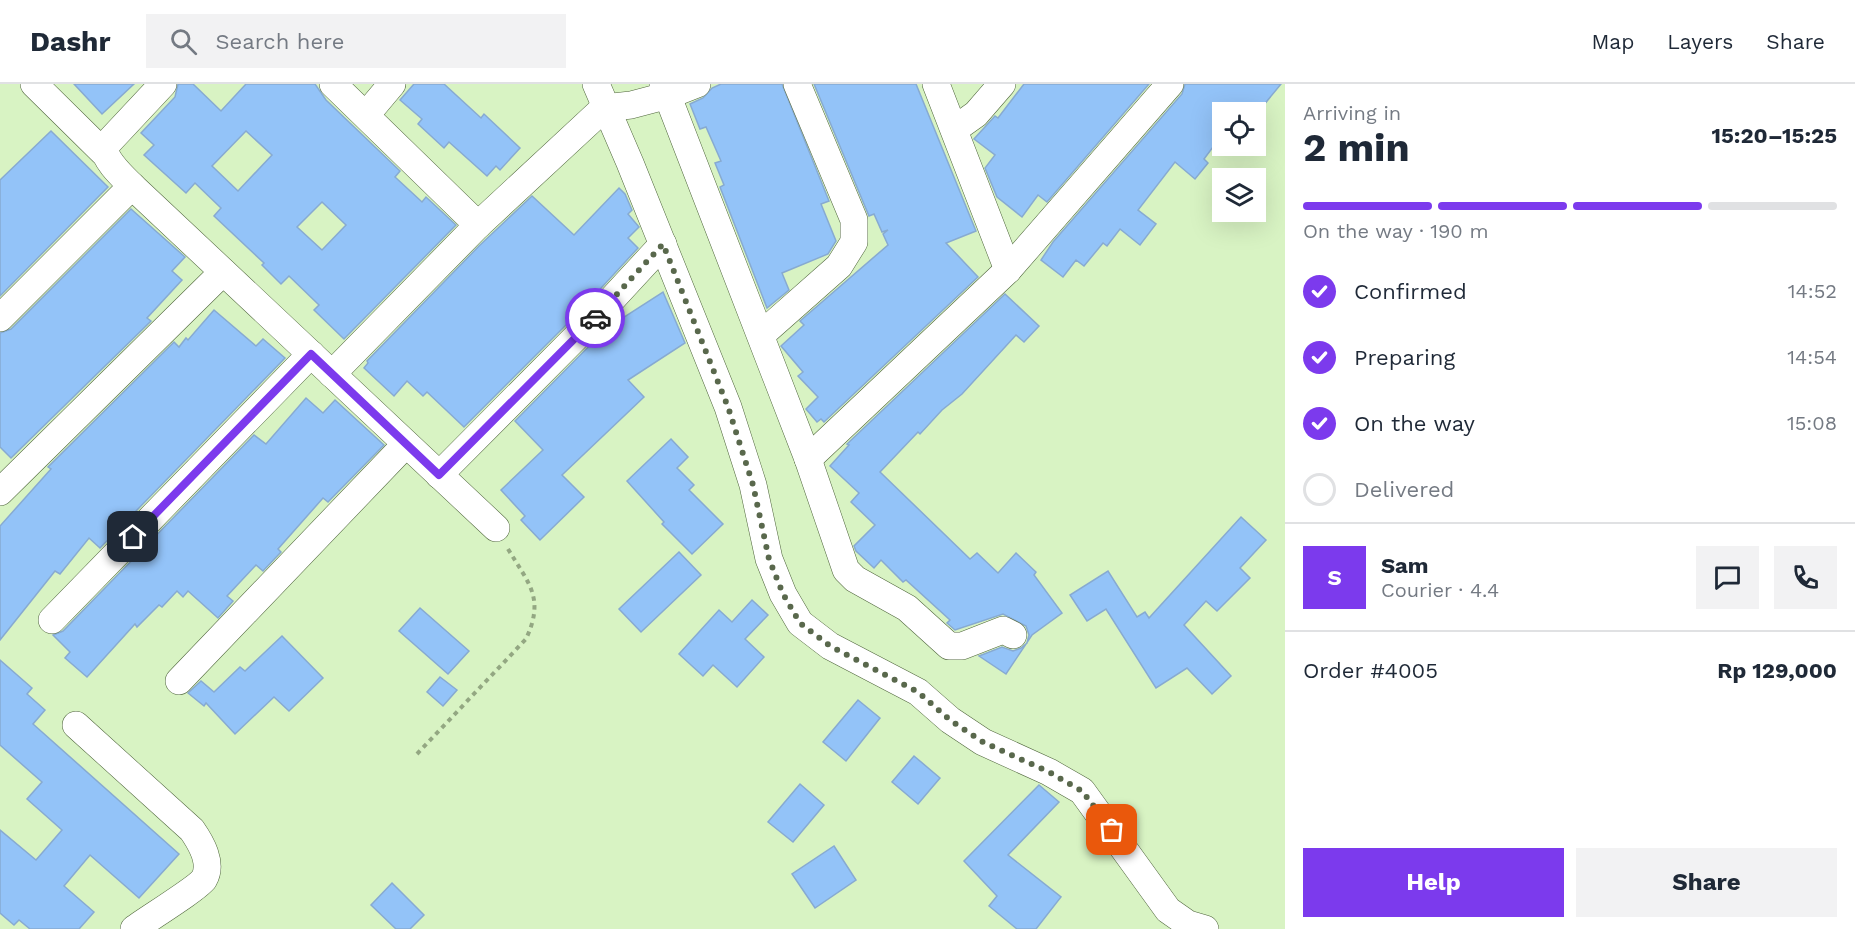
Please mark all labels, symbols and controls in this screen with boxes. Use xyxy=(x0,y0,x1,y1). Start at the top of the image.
search box xyxy=(146,14,566,68)
text: Dashr xyxy=(30,25,110,58)
icon: search xyxy=(167,25,200,58)
text: Search here xyxy=(215,29,344,54)
text: Map xyxy=(1591,29,1634,54)
text: Layers xyxy=(1667,29,1733,54)
text: Share xyxy=(1766,29,1825,54)
text: Arriving in xyxy=(1303,101,1401,125)
map controls xyxy=(1212,102,1266,222)
button: locate xyxy=(1212,102,1266,156)
text: 15:20–15:25 xyxy=(1712,123,1837,148)
text: 2 min xyxy=(1303,125,1410,170)
button: layers xyxy=(1212,168,1266,222)
text: On the way · 190 m xyxy=(1303,219,1489,243)
icon: check xyxy=(1303,275,1336,308)
text: Confirmed xyxy=(1354,279,1467,304)
text: 14:52 xyxy=(1788,279,1837,303)
courier xyxy=(565,288,625,348)
icon: car xyxy=(579,302,612,335)
icon: check xyxy=(1303,341,1336,374)
text: Preparing xyxy=(1354,345,1455,370)
text: 14:54 xyxy=(1787,345,1837,369)
icon: check xyxy=(1303,407,1336,440)
text: On the way xyxy=(1354,411,1475,436)
text: 15:08 xyxy=(1787,411,1837,435)
text: Delivered xyxy=(1354,477,1454,502)
pin xyxy=(107,511,158,562)
icon: home xyxy=(116,520,149,553)
button: chat xyxy=(1696,546,1759,609)
button: phone xyxy=(1774,546,1837,609)
text: Sam xyxy=(1381,553,1429,578)
text: S xyxy=(1327,565,1342,590)
text: Courier · 4.4 xyxy=(1381,578,1499,602)
text: Order #4005 xyxy=(1303,658,1438,683)
text: Rp 129,000 xyxy=(1717,658,1837,683)
pin xyxy=(1086,804,1137,855)
icon: bag xyxy=(1095,813,1128,846)
button: Help xyxy=(1303,848,1564,917)
button: Share xyxy=(1576,848,1837,917)

